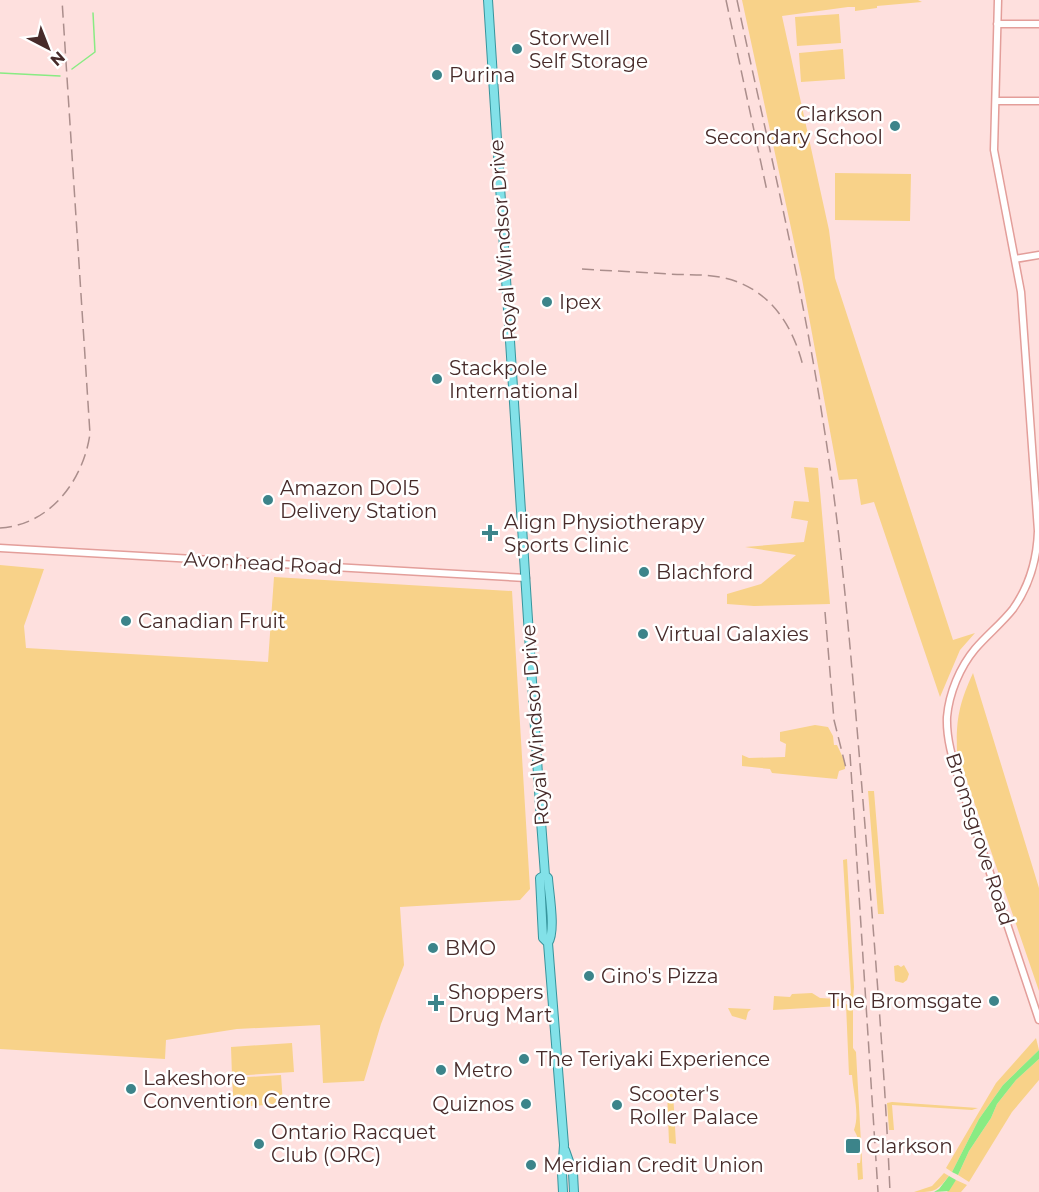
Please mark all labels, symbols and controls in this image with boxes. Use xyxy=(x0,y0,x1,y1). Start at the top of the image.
north arrow xyxy=(18,18,78,78)
place label: Storwell Self Storage xyxy=(529,26,648,73)
marker: Storwell Self Storage xyxy=(510,42,524,56)
text: N xyxy=(47,47,69,70)
place label: Purina xyxy=(449,63,515,87)
marker: Purina xyxy=(430,68,444,82)
place label: Clarkson Secondary School xyxy=(705,102,883,149)
marker: Clarkson Secondary School xyxy=(888,119,902,133)
street label: Royal Windsor Drive xyxy=(484,138,522,342)
place label: Ipex xyxy=(559,290,601,314)
marker: Ipex xyxy=(540,295,554,309)
place label: Stackpole International xyxy=(449,356,578,403)
marker: Stackpole International xyxy=(430,372,444,386)
place label: Amazon DOI5 Delivery Station xyxy=(280,476,437,523)
marker: Amazon DOI5 Delivery Station xyxy=(261,493,275,507)
place label: Align Physiotherapy Sports Clinic xyxy=(504,510,704,557)
marker: Align Physiotherapy Sports Clinic xyxy=(481,524,499,542)
street label: Avonhead Road xyxy=(183,547,343,579)
place label: Blachford xyxy=(656,560,753,584)
marker: Blachford xyxy=(637,565,651,579)
place label: Canadian Fruit xyxy=(138,609,286,633)
marker: Canadian Fruit xyxy=(119,614,133,628)
place label: Virtual Galaxies xyxy=(655,622,809,646)
street label: Royal Windsor Drive xyxy=(516,623,554,827)
marker: Virtual Galaxies xyxy=(636,627,650,641)
street label: Bromsgrove Road xyxy=(941,750,1019,928)
place label: BMO xyxy=(445,936,496,960)
marker: BMO xyxy=(426,941,440,955)
place label: Gino's Pizza xyxy=(601,964,719,988)
marker: Gino's Pizza xyxy=(582,969,596,983)
place label: Shoppers Drug Mart xyxy=(448,980,552,1027)
place label: The Bromsgate xyxy=(828,989,982,1013)
marker: The Bromsgate xyxy=(987,994,1001,1008)
marker: Shoppers Drug Mart xyxy=(429,996,443,1010)
place label: The Teriyaki Experience xyxy=(536,1047,770,1071)
marker: The Teriyaki Experience xyxy=(517,1052,531,1066)
place label: Metro xyxy=(453,1058,513,1082)
marker: Metro xyxy=(434,1063,448,1077)
place label: Lakeshore Convention Centre xyxy=(143,1066,331,1113)
marker: Lakeshore Convention Centre xyxy=(124,1082,138,1096)
place label: Scooter's Roller Palace xyxy=(629,1082,758,1129)
place label: Quiznos xyxy=(432,1092,514,1116)
marker: Quiznos xyxy=(519,1097,533,1111)
marker: Scooter's Roller Palace xyxy=(610,1098,624,1112)
place label: Ontario Racquet Club (ORC) xyxy=(271,1120,436,1167)
place label: Clarkson xyxy=(866,1134,953,1158)
marker: Ontario Racquet Club (ORC) xyxy=(252,1137,266,1151)
marker: Clarkson xyxy=(844,1137,862,1155)
place label: Meridian Credit Union xyxy=(543,1153,764,1177)
marker: Meridian Credit Union xyxy=(524,1158,538,1172)

